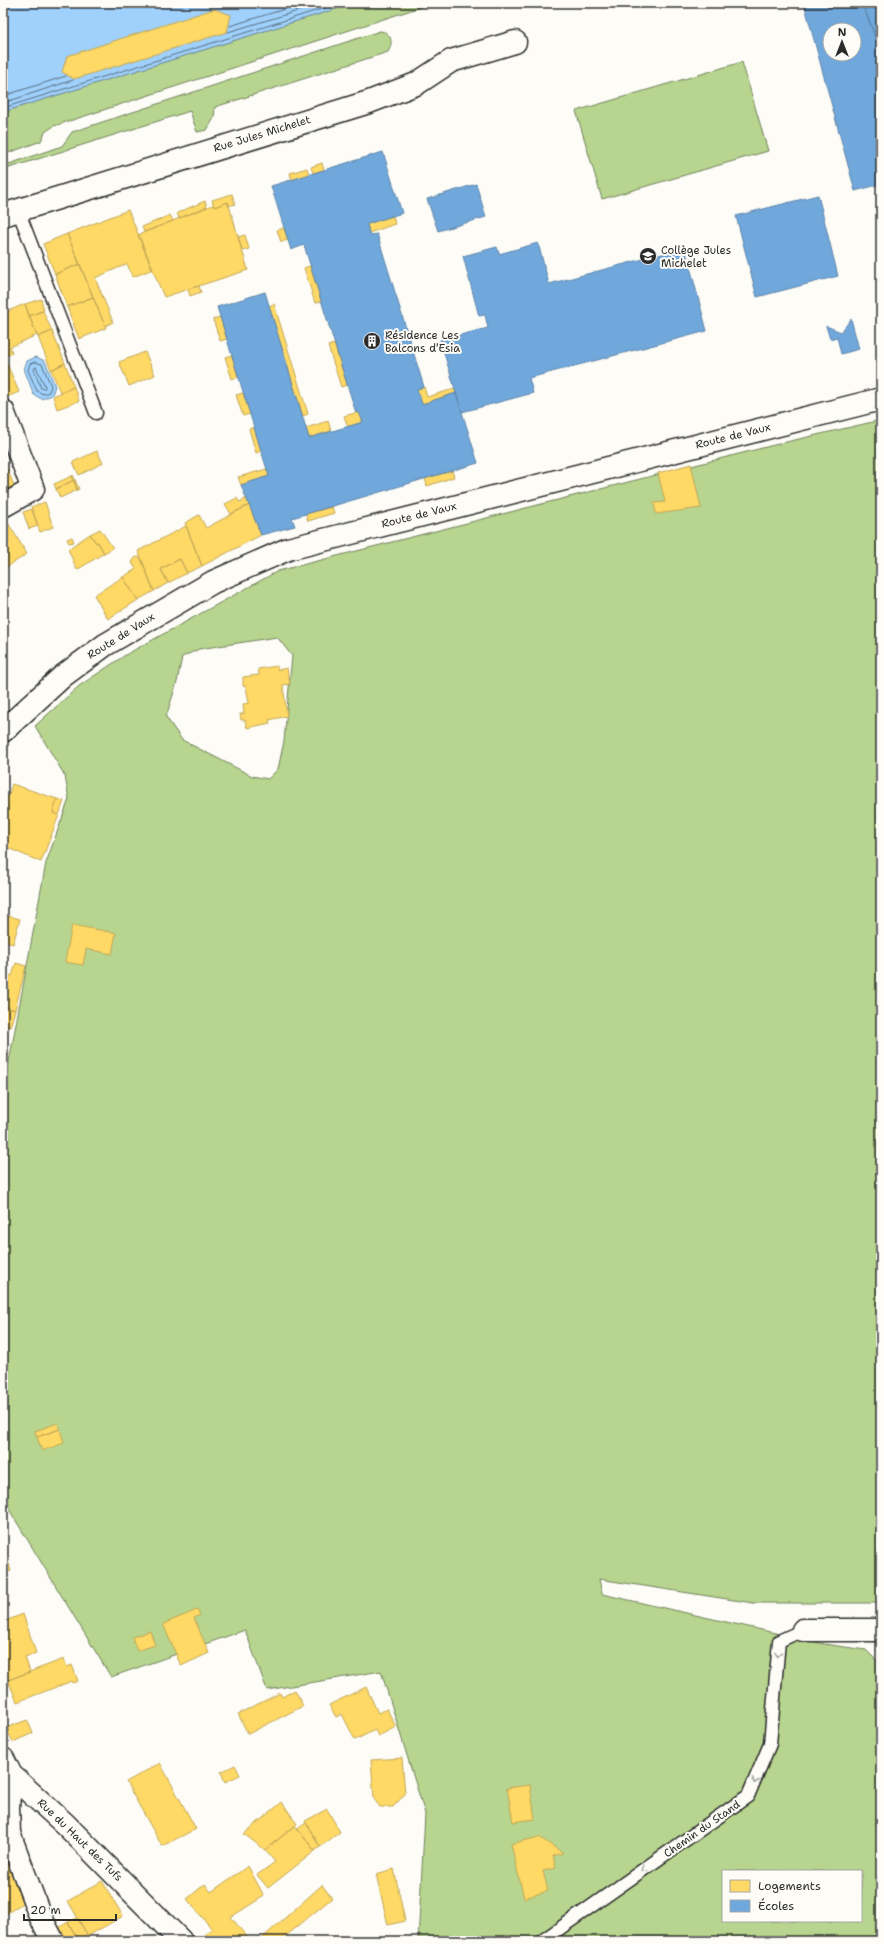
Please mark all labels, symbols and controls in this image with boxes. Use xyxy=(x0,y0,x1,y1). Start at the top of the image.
north arrow xyxy=(822,22,862,62)
text: N xyxy=(838,25,847,40)
street label: Rue Jules Michelet xyxy=(212,112,313,156)
place label: Collège Jules Michelet xyxy=(661,243,731,271)
school or university icon: Collège Jules Michelet xyxy=(638,246,658,266)
place label: Résidence Les Balcons d'Esia xyxy=(385,328,460,356)
building icon: Résidence Les Balcons d'Esia xyxy=(362,331,382,351)
street label: Route de Vaux xyxy=(694,419,772,453)
street label: Route de Vaux xyxy=(380,498,458,532)
street label: Route de Vaux xyxy=(84,609,158,663)
one-way arrow xyxy=(774,1651,783,1657)
one-way arrow xyxy=(751,1777,759,1784)
street label: Rue du Haut des Tufs xyxy=(34,1795,126,1885)
street label: Chemin du Stand xyxy=(661,1797,743,1861)
one-way arrow xyxy=(642,1864,649,1871)
legend xyxy=(722,1870,862,1922)
text: Logements xyxy=(758,1878,821,1894)
scale bar xyxy=(24,1896,116,1922)
text: Écoles xyxy=(758,1898,794,1914)
text: 20 m xyxy=(30,1902,61,1918)

